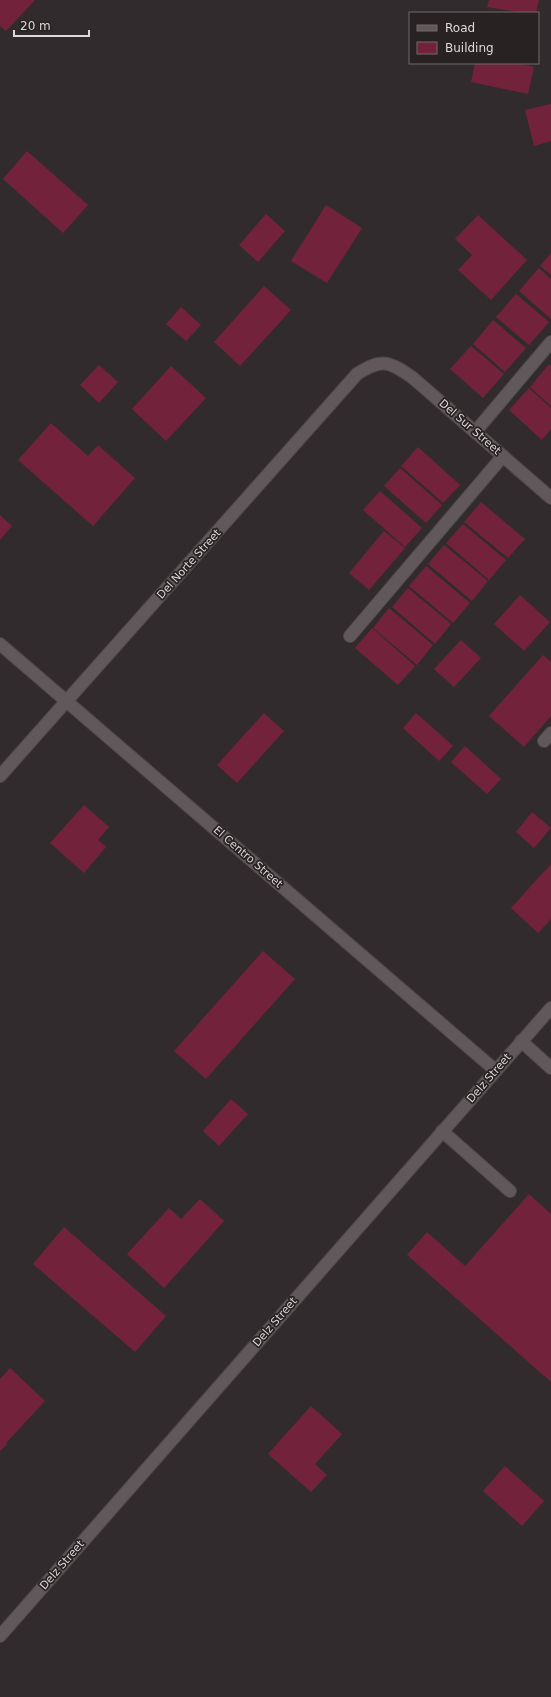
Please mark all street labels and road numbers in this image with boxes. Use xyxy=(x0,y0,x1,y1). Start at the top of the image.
street label: Del Sur Street xyxy=(437,397,504,458)
street label: Del Norte Street xyxy=(154,526,224,602)
street label: El Centro Street xyxy=(211,823,286,891)
street label: Delz Street xyxy=(464,1050,514,1105)
street label: Delz Street xyxy=(250,1294,300,1349)
street label: Delz Street xyxy=(37,1537,87,1592)

